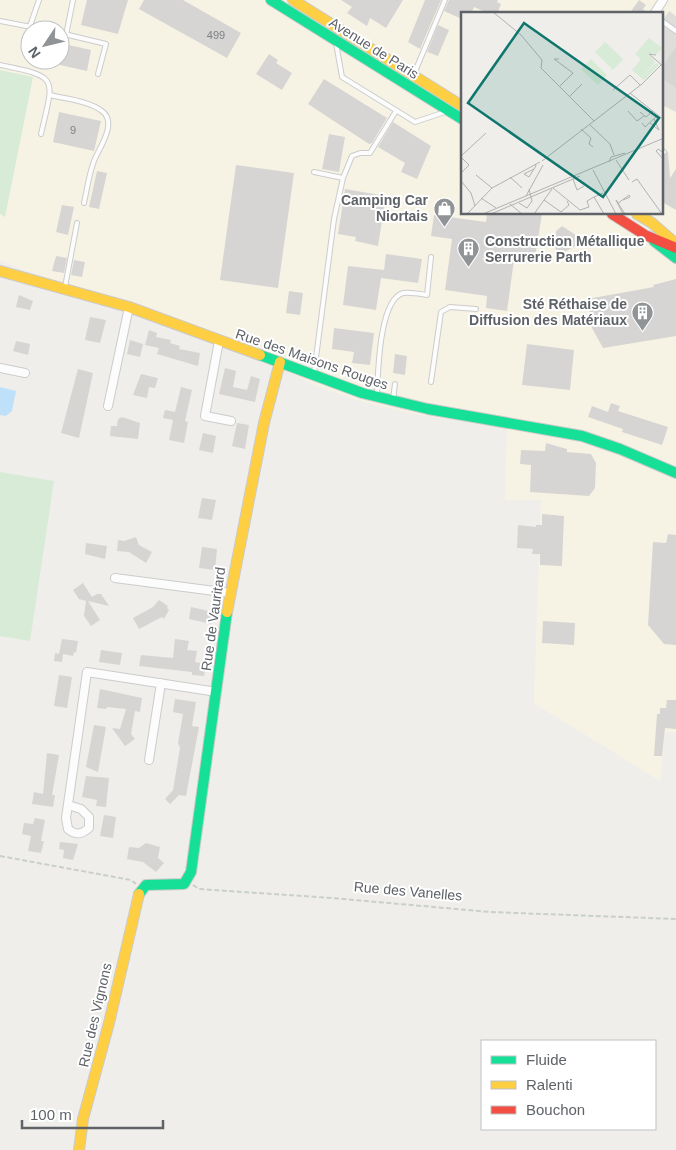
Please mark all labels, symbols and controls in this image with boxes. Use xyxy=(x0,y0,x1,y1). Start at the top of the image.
inset map xyxy=(461,12,664,215)
street label: Avenue de Paris xyxy=(326,14,422,82)
north arrow xyxy=(20,20,70,70)
house number: 499 xyxy=(207,29,225,41)
text: N xyxy=(25,44,44,61)
house number: 9 xyxy=(70,124,76,136)
place label: Camping Car Niortais xyxy=(341,192,429,224)
shop icon: Camping Car Niortais xyxy=(432,196,456,227)
place label: Construction Métallique Serrurerie Parth xyxy=(485,233,645,265)
building icon: Construction Métallique Serrurerie Parth xyxy=(457,237,481,268)
place label: Sté Réthaise de Diffusion des Matériaux xyxy=(469,296,627,328)
building icon: Sté Réthaise de Diffusion des Matériaux xyxy=(631,300,655,331)
street label: Rue des Maisons Rouges xyxy=(234,325,390,393)
street label: Rue de Vauritard xyxy=(198,566,228,672)
street label: Rue des Vanelles xyxy=(353,878,463,904)
street label: Rue des Vignons xyxy=(75,961,115,1069)
legend xyxy=(481,1040,656,1130)
text: Fluide xyxy=(526,1051,567,1068)
text: Ralenti xyxy=(526,1076,573,1093)
scale bar xyxy=(22,1098,164,1130)
text: Bouchon xyxy=(526,1101,585,1118)
text: 100 m xyxy=(30,1106,72,1123)

